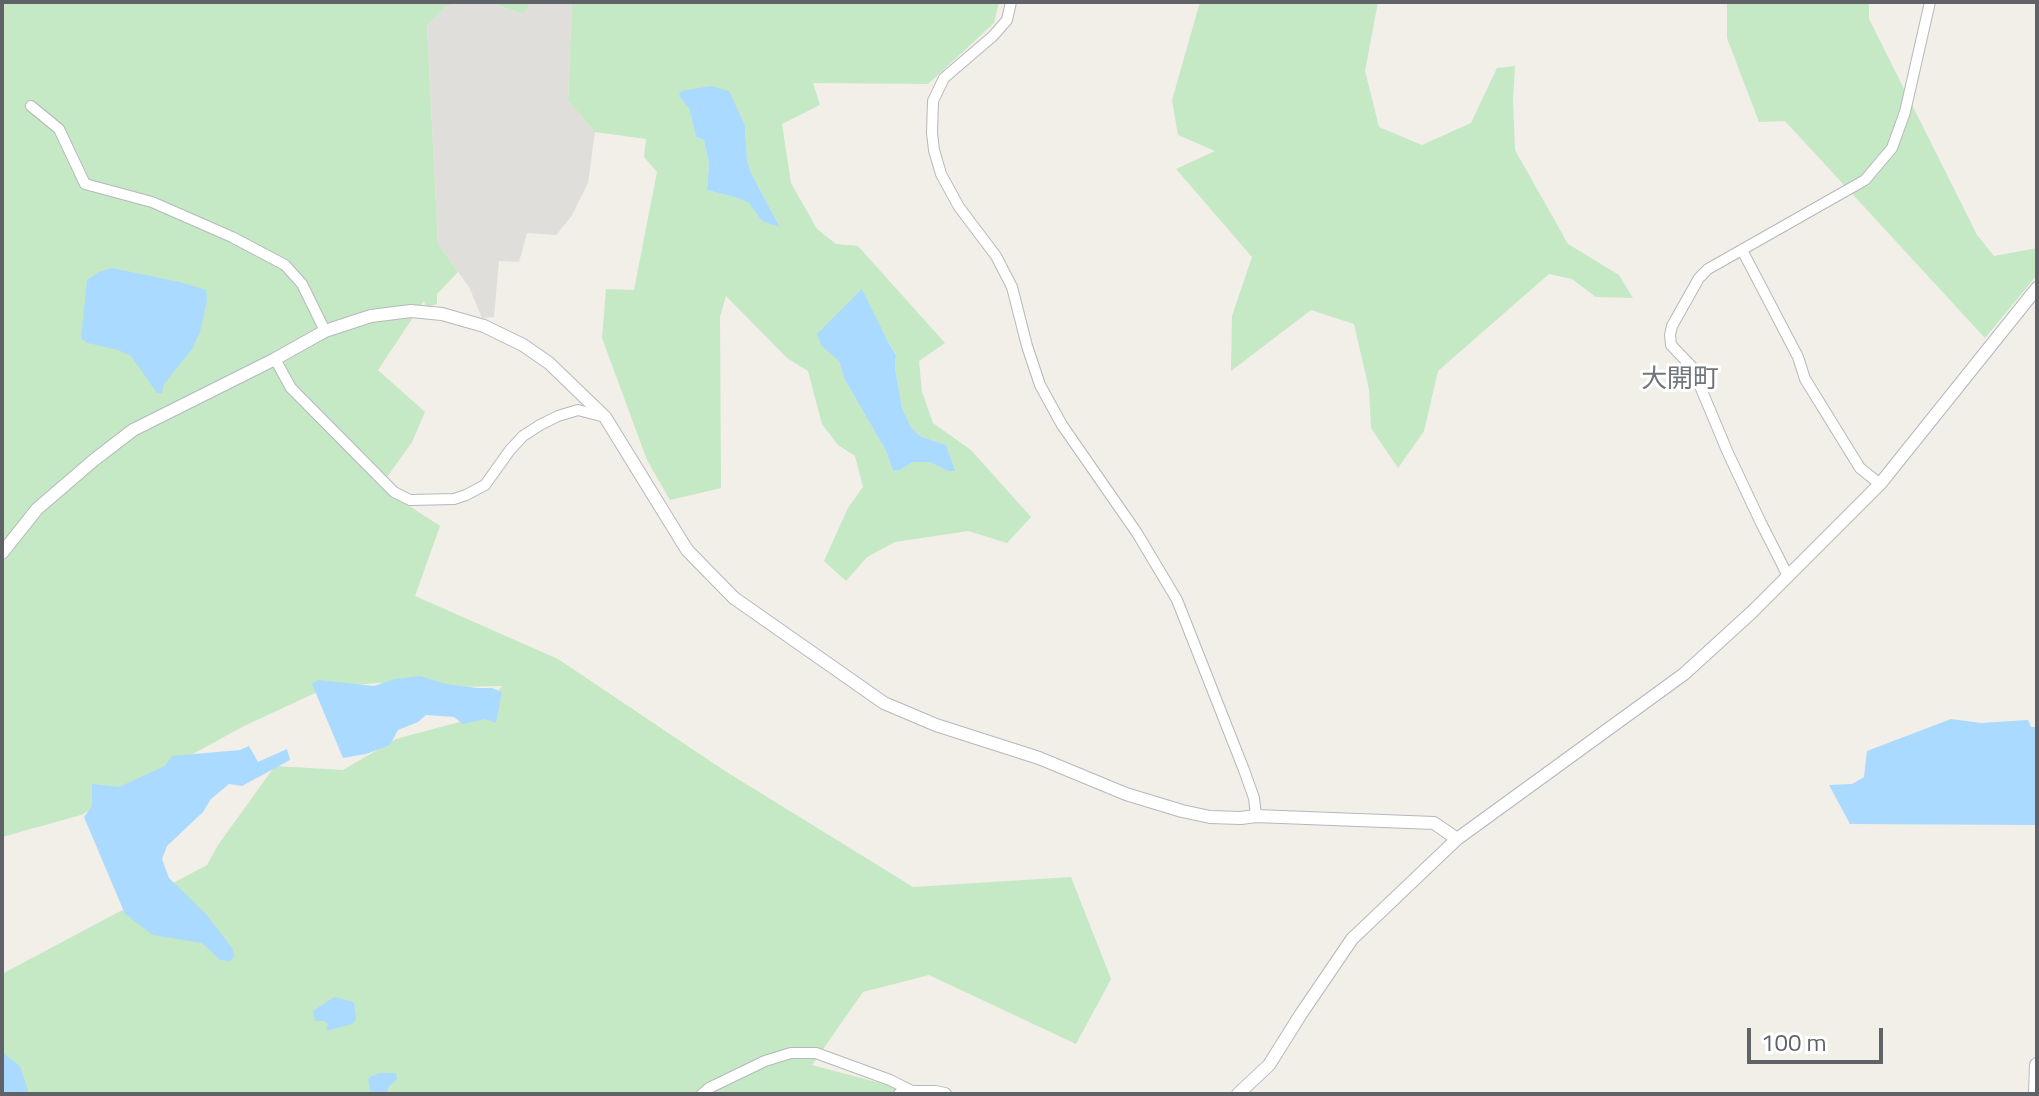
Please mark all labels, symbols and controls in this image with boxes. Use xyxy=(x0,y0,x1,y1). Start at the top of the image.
district label: 大開町 xyxy=(1641,365,1719,397)
scale bar xyxy=(1751,1012,1887,1062)
text: 100 m xyxy=(1761,1024,1827,1060)

